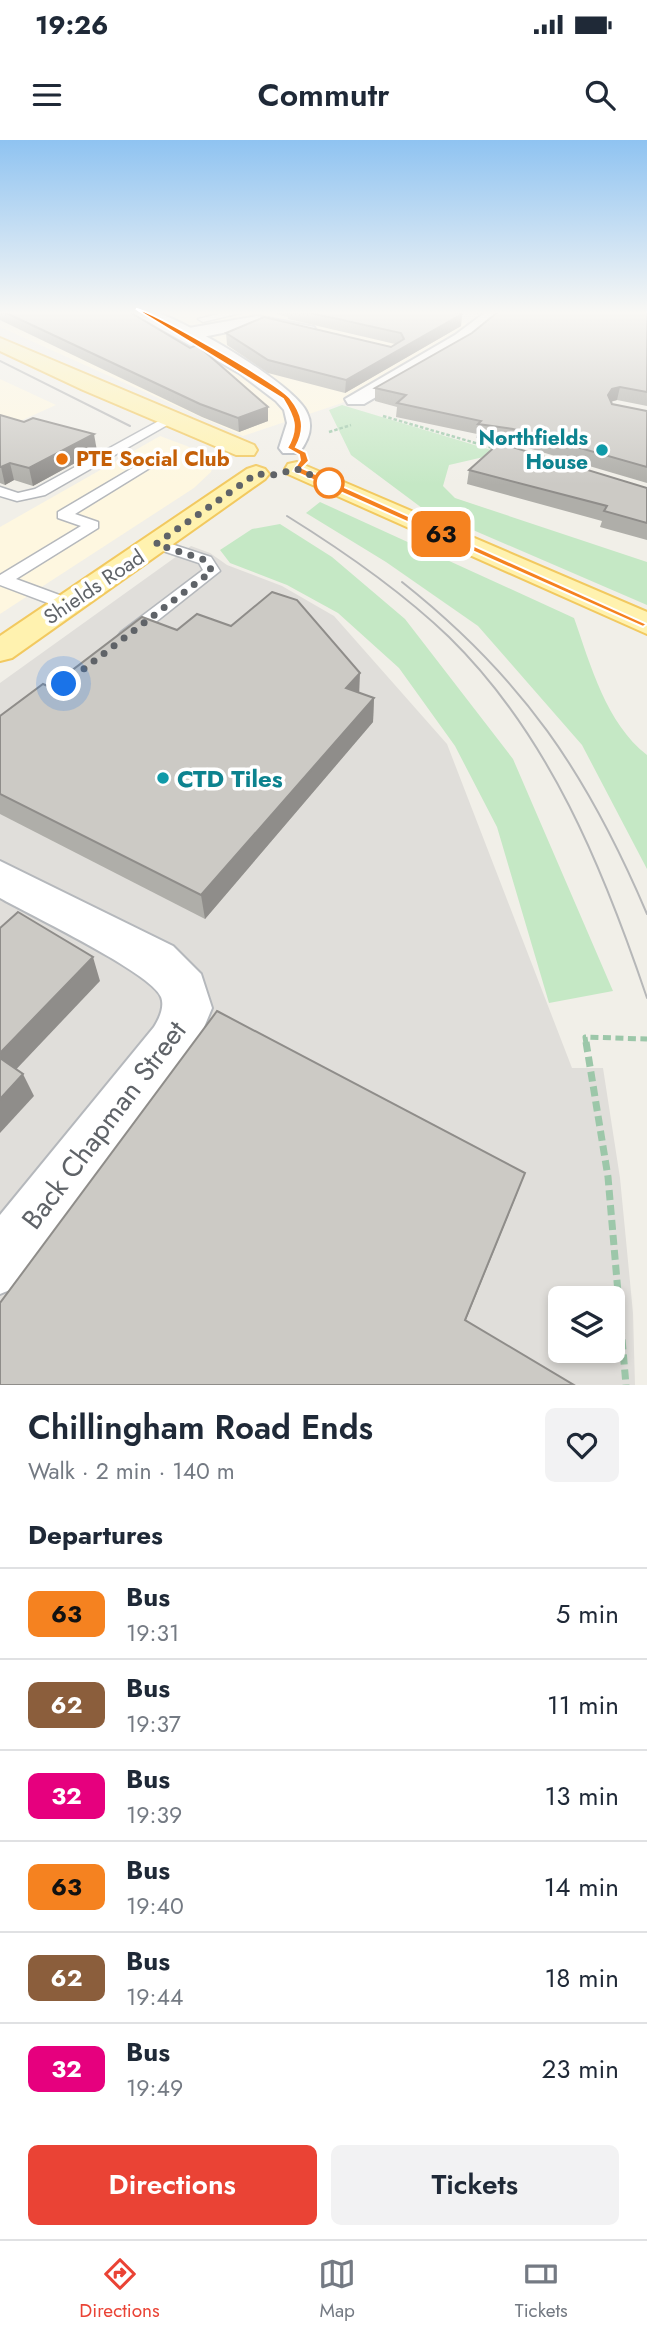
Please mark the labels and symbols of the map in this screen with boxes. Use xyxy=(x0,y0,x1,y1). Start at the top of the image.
place label: Northfields House xyxy=(478,423,588,477)
marker: Northfields House xyxy=(594,442,610,458)
place label: PTE Social Club xyxy=(76,444,230,474)
marker: PTE Social Club xyxy=(54,451,70,467)
unlabelled marker xyxy=(314,468,344,498)
line badge: 63 xyxy=(410,511,472,557)
street label: Shields Road xyxy=(38,542,150,632)
your location xyxy=(46,666,81,701)
place label: CTD Tiles xyxy=(177,761,283,796)
marker: CTD Tiles xyxy=(155,770,171,786)
street label: Back Chapman Street xyxy=(12,1012,196,1238)

